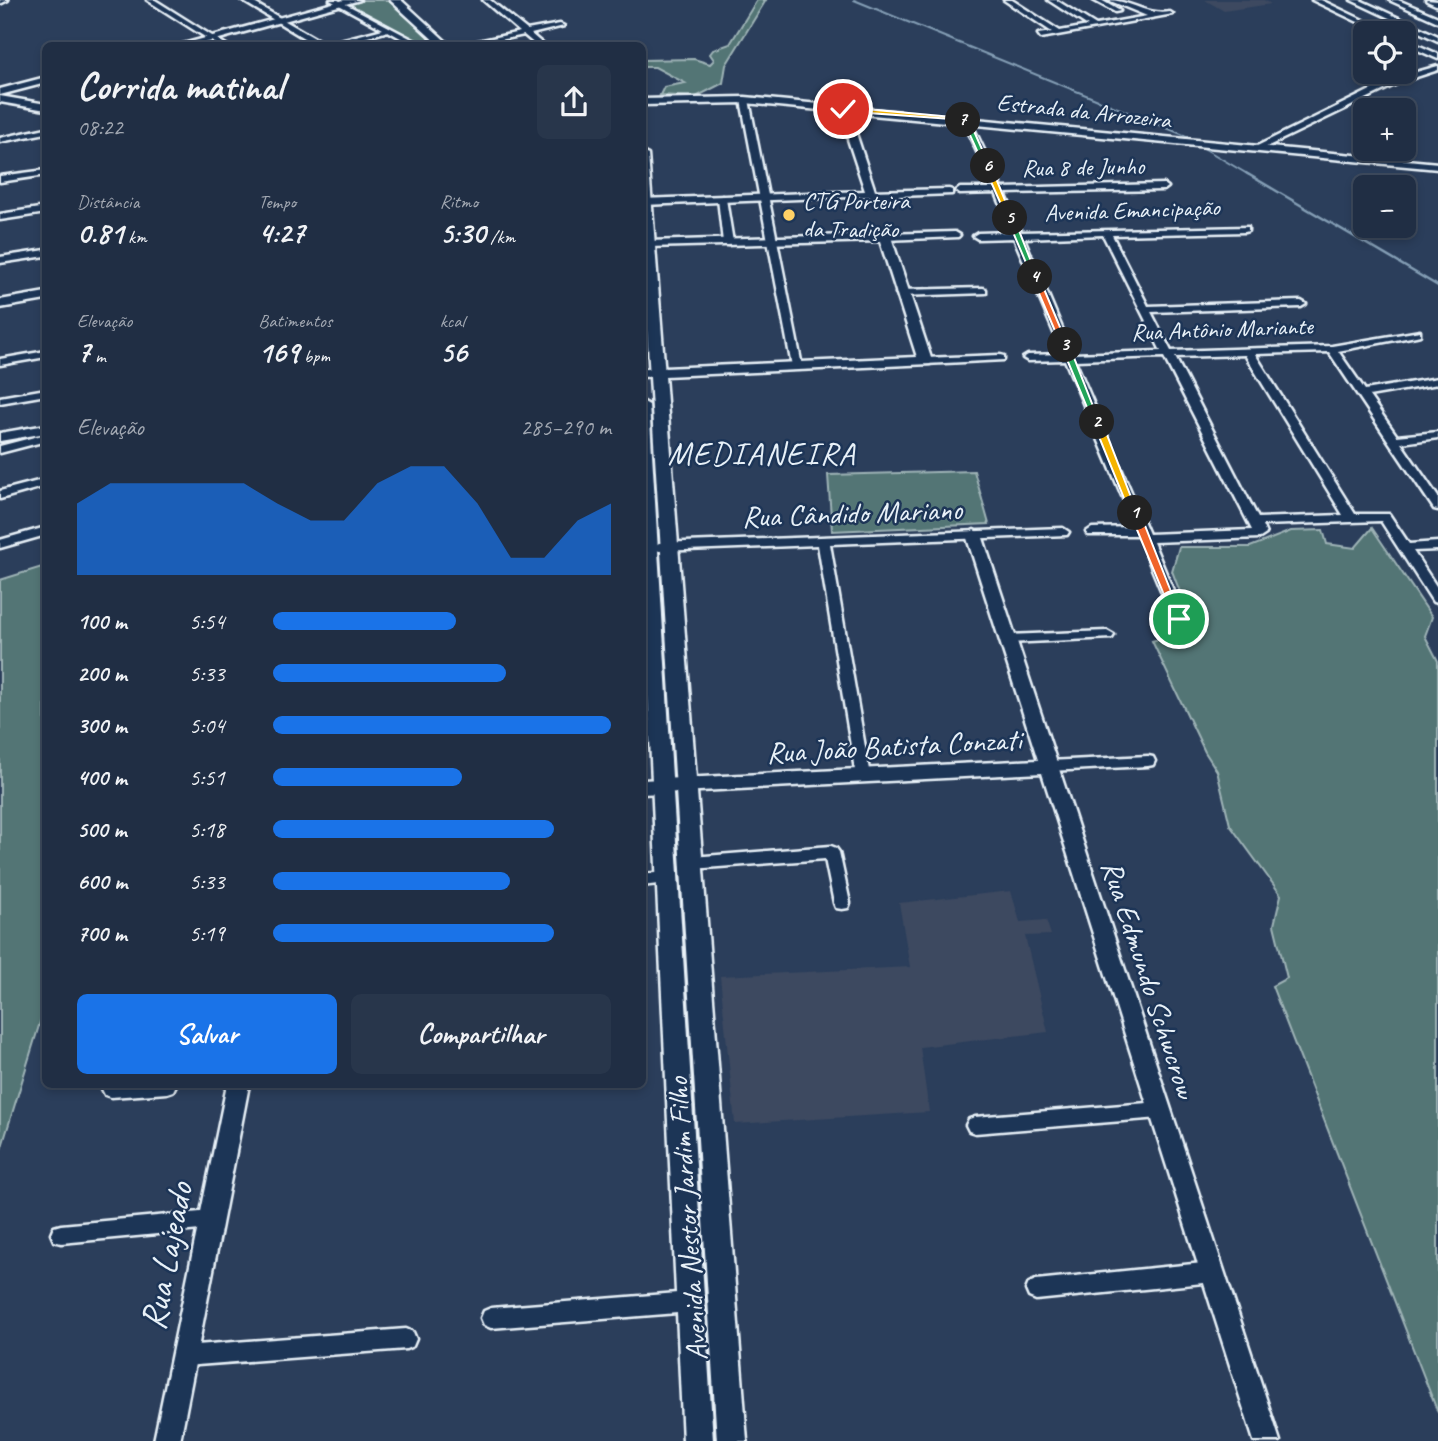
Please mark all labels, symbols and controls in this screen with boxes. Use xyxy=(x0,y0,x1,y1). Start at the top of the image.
map controls xyxy=(1353,21,1416,238)
button: locate xyxy=(1353,21,1416,84)
text: Corrida matinal xyxy=(77,63,283,110)
button: share xyxy=(537,65,611,139)
pin xyxy=(813,79,873,139)
street label: Estrada da Arrozeira xyxy=(996,87,1174,135)
icon: check xyxy=(824,90,862,128)
button: + xyxy=(1353,98,1416,161)
pin: 7 xyxy=(946,102,981,138)
text: 7 xyxy=(958,107,967,131)
text: 08:22 xyxy=(77,113,123,142)
pin: 6 xyxy=(970,148,1006,184)
street label: Rua 8 de Junho xyxy=(1021,151,1146,183)
text: 6 xyxy=(983,153,992,177)
button: − xyxy=(1353,175,1416,238)
place label: CTG Porteira da Tradição xyxy=(803,186,911,244)
text: Distância xyxy=(77,190,139,214)
text: Tempo xyxy=(258,190,296,214)
text: Ritmo xyxy=(440,190,478,214)
street label: Avenida Emancipação xyxy=(1044,192,1222,228)
pin: 5 xyxy=(992,200,1028,235)
text: 5 xyxy=(1005,205,1014,229)
marker: CTG Porteira da Tradição xyxy=(781,207,797,223)
text: 0.81 xyxy=(77,214,123,252)
text: 4:27 xyxy=(258,214,305,252)
text: 5:30 xyxy=(440,214,486,252)
text: km xyxy=(123,225,147,249)
text: /km xyxy=(486,225,515,249)
pin: 4 xyxy=(1018,260,1052,294)
text: 4 xyxy=(1030,264,1039,288)
text: Elevação xyxy=(77,309,132,333)
text: Batimentos xyxy=(258,309,332,333)
text: kcal xyxy=(440,309,465,333)
street label: Rua Antônio Mariante xyxy=(1131,311,1315,347)
pin: 3 xyxy=(1048,328,1082,362)
text: 3 xyxy=(1060,332,1069,356)
text: 7 xyxy=(77,333,90,371)
text: 169 xyxy=(258,333,299,371)
text: 56 xyxy=(440,333,467,371)
text: m xyxy=(90,344,106,368)
text: bpm xyxy=(299,344,330,368)
pin: 2 xyxy=(1080,404,1114,440)
text: 2 xyxy=(1092,409,1101,433)
text: Elevação xyxy=(77,413,144,442)
text: 285–290 m xyxy=(520,413,611,442)
district label: MEDIANEIRA xyxy=(668,433,856,474)
street label: Rua Cândido Mariano xyxy=(741,490,964,536)
pin: 1 xyxy=(1118,496,1152,530)
text: 1 xyxy=(1130,500,1139,524)
pin xyxy=(1149,589,1209,649)
icon: arrive xyxy=(1160,600,1198,638)
text: 100 m xyxy=(77,607,127,636)
text: 5:54 xyxy=(189,607,225,636)
text: 200 m xyxy=(77,659,127,688)
text: 5:33 xyxy=(189,659,225,688)
text: 300 m xyxy=(77,711,127,740)
text: 5:04 xyxy=(189,711,225,740)
street label: Rua João Batista Conzati xyxy=(765,720,1026,772)
text: 400 m xyxy=(77,763,127,792)
text: 5:51 xyxy=(189,763,225,792)
text: 500 m xyxy=(77,815,126,844)
text: 5:18 xyxy=(189,815,225,844)
street label: Rua Edmundo Schwcrow xyxy=(1093,856,1206,1105)
text: 600 m xyxy=(77,867,127,896)
text: 5:33 xyxy=(189,867,225,896)
text: 700 m xyxy=(77,919,127,948)
text: 5:19 xyxy=(189,919,225,948)
button: Salvar xyxy=(77,994,337,1074)
button: Compartilhar xyxy=(351,994,611,1074)
street label: Avenida Nestor Jardim Filho xyxy=(658,1075,716,1362)
street label: Rua Lajeado xyxy=(129,1176,204,1334)

